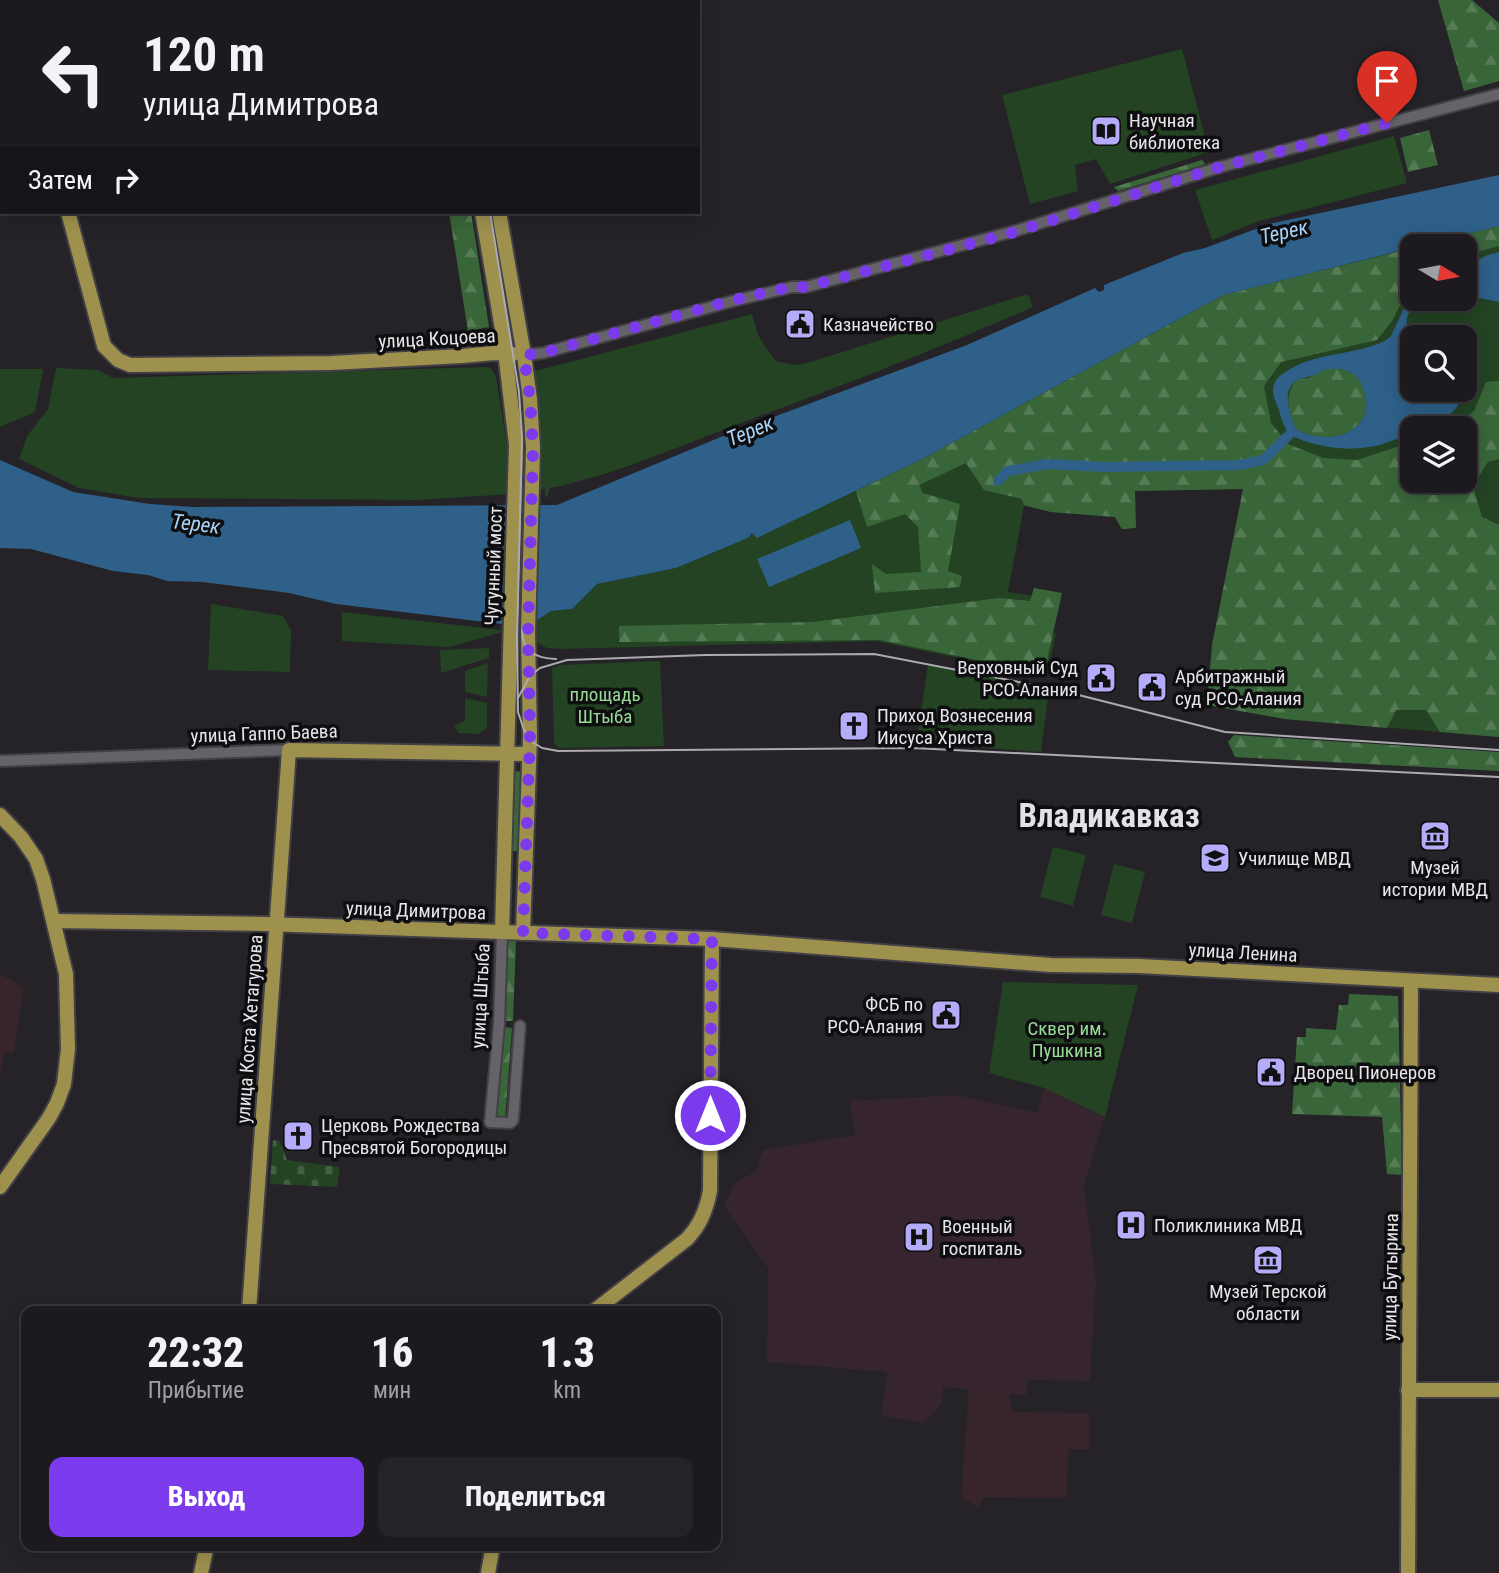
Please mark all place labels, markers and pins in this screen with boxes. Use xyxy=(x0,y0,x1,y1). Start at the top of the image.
pin xyxy=(1357,51,1417,123)
place label: Научная библиотека xyxy=(1129,109,1220,154)
library icon: Научная библиотека xyxy=(1089,114,1123,148)
public building icon: Казначейство xyxy=(783,307,817,341)
place label: Казначейство xyxy=(823,313,934,336)
place label: Верховный Суд РСО-Алания xyxy=(957,656,1078,701)
public building icon: Верховный Суд РСО-Алания xyxy=(1084,661,1118,695)
place label: Арбитражный суд РСО-Алания xyxy=(1175,665,1302,710)
public building icon: Арбитражный суд РСО-Алания xyxy=(1135,670,1169,704)
place label: Приход Вознесения Иисуса Христа xyxy=(877,704,1033,749)
church icon: Приход Вознесения Иисуса Христа xyxy=(837,709,871,743)
museum icon: Музей истории МВД xyxy=(1418,819,1452,853)
school or university icon: Училище МВД xyxy=(1198,841,1232,875)
place label: Училище МВД xyxy=(1238,847,1351,870)
place label: Музей истории МВД xyxy=(1382,856,1488,901)
place label: ФСБ по РСО-Алания xyxy=(827,993,923,1038)
public building icon: ФСБ по РСО-Алания xyxy=(929,998,963,1032)
public building icon: Дворец Пионеров xyxy=(1254,1055,1288,1089)
place label: Дворец Пионеров xyxy=(1294,1061,1436,1084)
place label: Церковь Рождества Пресвятой Богородицы xyxy=(321,1114,507,1159)
church icon: Церковь Рождества Пресвятой Богородицы xyxy=(281,1119,315,1153)
hospital icon: Поликлиника МВД xyxy=(1114,1208,1148,1242)
place label: Поликлиника МВД xyxy=(1154,1214,1302,1237)
place label: Военный госпиталь xyxy=(942,1215,1022,1260)
hospital icon: Военный госпиталь xyxy=(902,1220,936,1254)
museum icon: Музей Терской области xyxy=(1251,1243,1285,1277)
place label: Музей Терской области xyxy=(1209,1280,1327,1325)

